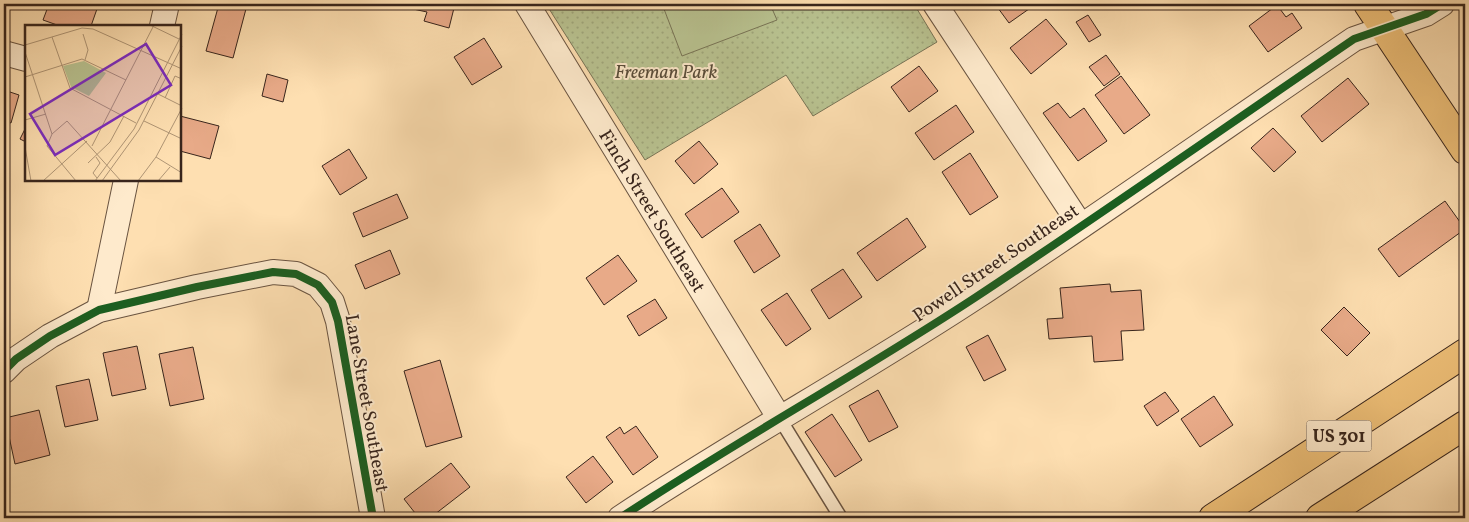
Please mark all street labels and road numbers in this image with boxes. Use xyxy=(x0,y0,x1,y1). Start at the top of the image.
street label: Finch Street Southeast xyxy=(592,125,711,298)
street label: Powell Street Southeast xyxy=(908,198,1085,329)
street label: Lane Street Southeast xyxy=(338,312,395,495)
road number: US 301 xyxy=(1306,421,1372,452)

